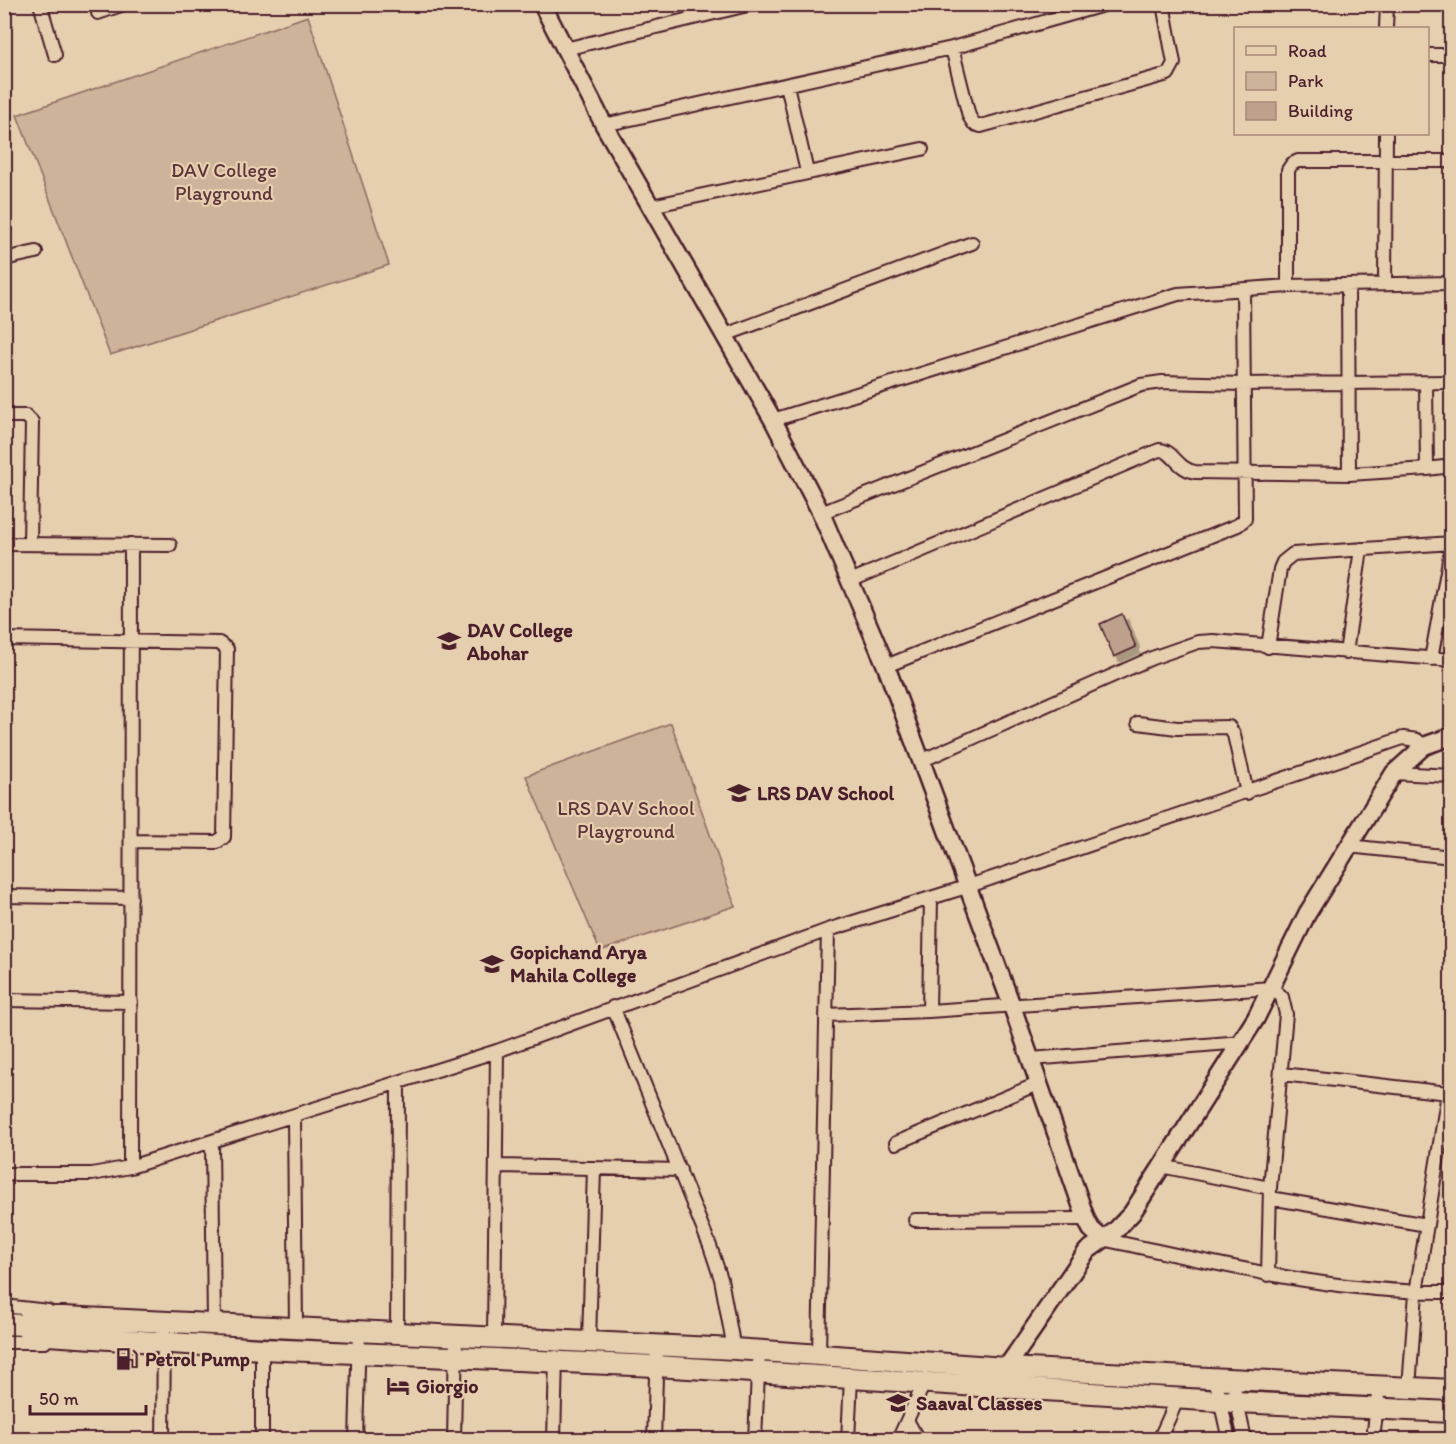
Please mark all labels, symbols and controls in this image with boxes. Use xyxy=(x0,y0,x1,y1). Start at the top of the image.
legend xyxy=(1234,27,1429,135)
text: Road xyxy=(1288,40,1327,62)
text: Park xyxy=(1288,70,1323,92)
text: Building xyxy=(1288,100,1354,122)
park label: DAV College Playground xyxy=(171,158,277,205)
place label: DAV College Abohar xyxy=(466,618,573,665)
school or university icon: DAV College Abohar xyxy=(436,628,462,654)
school or university icon: LRS DAV School xyxy=(726,780,752,806)
place label: LRS DAV School xyxy=(757,781,895,805)
park label: LRS DAV School Playground xyxy=(557,796,695,843)
place label: Gopichand Arya Mahila College xyxy=(510,940,647,988)
school or university icon: Gopichand Arya Mahila College xyxy=(479,951,505,977)
fuel station icon: Petrol Pump xyxy=(114,1346,140,1372)
place label: Petrol Pump xyxy=(145,1347,250,1372)
hotel icon: Giorgio xyxy=(385,1373,411,1399)
place label: Giorgio xyxy=(416,1374,479,1399)
scale bar xyxy=(30,1378,146,1416)
text: 50 m xyxy=(39,1388,79,1410)
school or university icon: Saaval Classes xyxy=(885,1390,911,1416)
place label: Saaval Classes xyxy=(916,1391,1043,1415)

